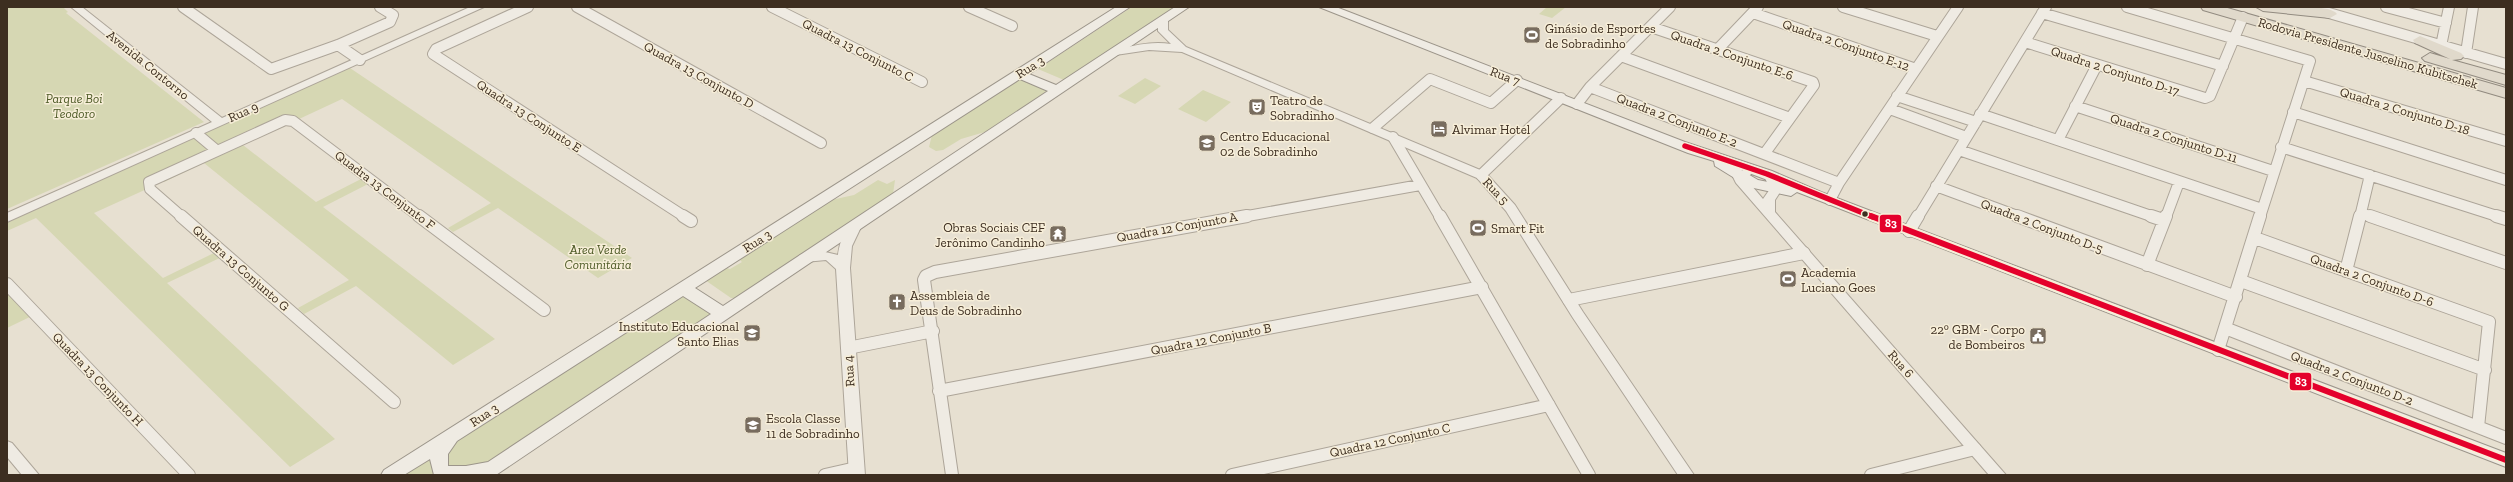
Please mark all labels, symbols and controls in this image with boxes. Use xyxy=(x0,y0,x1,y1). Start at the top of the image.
street label: Rodovia Presidente Juscelino Kubitschek xyxy=(2256,14,2480,92)
street label: Quadra 13 Conjunto C xyxy=(799,15,916,85)
street label: Quadra 2 Conjunto E-12 xyxy=(1780,16,1912,75)
place label: Ginásio de Esportes de Sobradinho xyxy=(1545,21,1656,51)
sports icon: Ginásio de Esportes de Sobradinho xyxy=(1522,25,1542,45)
street label: Avenida Contorno xyxy=(104,27,192,103)
street label: Quadra 2 Conjunto E-6 xyxy=(1668,27,1795,84)
street label: Quadra 13 Conjunto D xyxy=(641,39,757,112)
street label: Quadra 2 Conjunto D-17 xyxy=(2049,43,2181,100)
street label: Rua 3 xyxy=(1013,52,1047,82)
street label: Rua 7 xyxy=(1488,64,1522,88)
street label: Quadra 13 Conjunto E xyxy=(473,77,584,157)
street label: Quadra 2 Conjunto D-18 xyxy=(2338,84,2472,139)
street label: Quadra 2 Conjunto E-2 xyxy=(1614,90,1740,151)
park label: Parque Boi Teodoro xyxy=(45,91,103,121)
place label: Teatro de Sobradinho xyxy=(1270,93,1335,123)
theatre icon: Teatro de Sobradinho xyxy=(1247,97,1267,117)
street label: Rua 9 xyxy=(226,99,261,125)
street label: Quadra 2 Conjunto D-11 xyxy=(2108,110,2240,167)
hotel icon: Alvimar Hotel xyxy=(1429,119,1449,139)
place label: Alvimar Hotel xyxy=(1452,122,1531,137)
place label: Centro Educacional 02 de Sobradinho xyxy=(1220,129,1330,159)
school or university icon: Centro Educacional 02 de Sobradinho xyxy=(1197,133,1217,153)
street label: Quadra 13 Conjunto F xyxy=(331,147,438,233)
street label: Rua 5 xyxy=(1480,174,1512,208)
street label: Quadra 2 Conjunto D-5 xyxy=(1978,196,2106,257)
street label: Quadra 12 Conjunto A xyxy=(1115,209,1239,246)
unlabelled marker xyxy=(1860,209,1870,219)
line badge: 83 xyxy=(1879,214,1902,233)
text: 83 xyxy=(1885,217,1897,230)
sports icon: Smart Fit xyxy=(1468,218,1488,238)
place label: Obras Sociais CEF Jerônimo Candinho xyxy=(935,220,1045,250)
place label: Smart Fit xyxy=(1491,221,1545,236)
street label: Quadra 13 Conjunto G xyxy=(189,222,292,315)
temple icon: Obras Sociais CEF Jerônimo Candinho xyxy=(1048,224,1068,244)
street label: Rua 3 xyxy=(740,226,774,256)
park label: Area Verde Comunitária xyxy=(565,242,631,272)
street label: Quadra 2 Conjunto D-6 xyxy=(2308,251,2436,310)
place label: Academia Luciano Goes xyxy=(1801,265,1876,295)
sports icon: Academia Luciano Goes xyxy=(1778,269,1798,289)
place label: Assembleia de Deus de Sobradinho xyxy=(910,288,1022,318)
church icon: Assembleia de Deus de Sobradinho xyxy=(887,292,907,312)
place label: Instituto Educacional Santo Elias xyxy=(619,319,740,349)
street label: Quadra 12 Conjunto B xyxy=(1149,320,1273,359)
place label: 22° GBM - Corpo de Bombeiros xyxy=(1930,322,2025,352)
school or university icon: Instituto Educacional Santo Elias xyxy=(742,323,762,343)
public building icon: 22° GBM - Corpo de Bombeiros xyxy=(2028,326,2048,346)
street label: Quadra 13 Conjunto H xyxy=(49,329,147,430)
street label: Rua 6 xyxy=(1885,347,1917,381)
street label: Quadra 2 Conjunto D-2 xyxy=(2288,348,2416,409)
street label: Rua 4 xyxy=(840,355,858,387)
line badge: 83 xyxy=(2289,372,2312,391)
text: 83 xyxy=(2295,375,2307,388)
street label: Rua 3 xyxy=(467,400,501,430)
place label: Escola Classe 11 de Sobradinho xyxy=(766,411,860,441)
school or university icon: Escola Classe 11 de Sobradinho xyxy=(743,415,763,435)
street label: Quadra 12 Conjunto C xyxy=(1328,420,1452,461)

